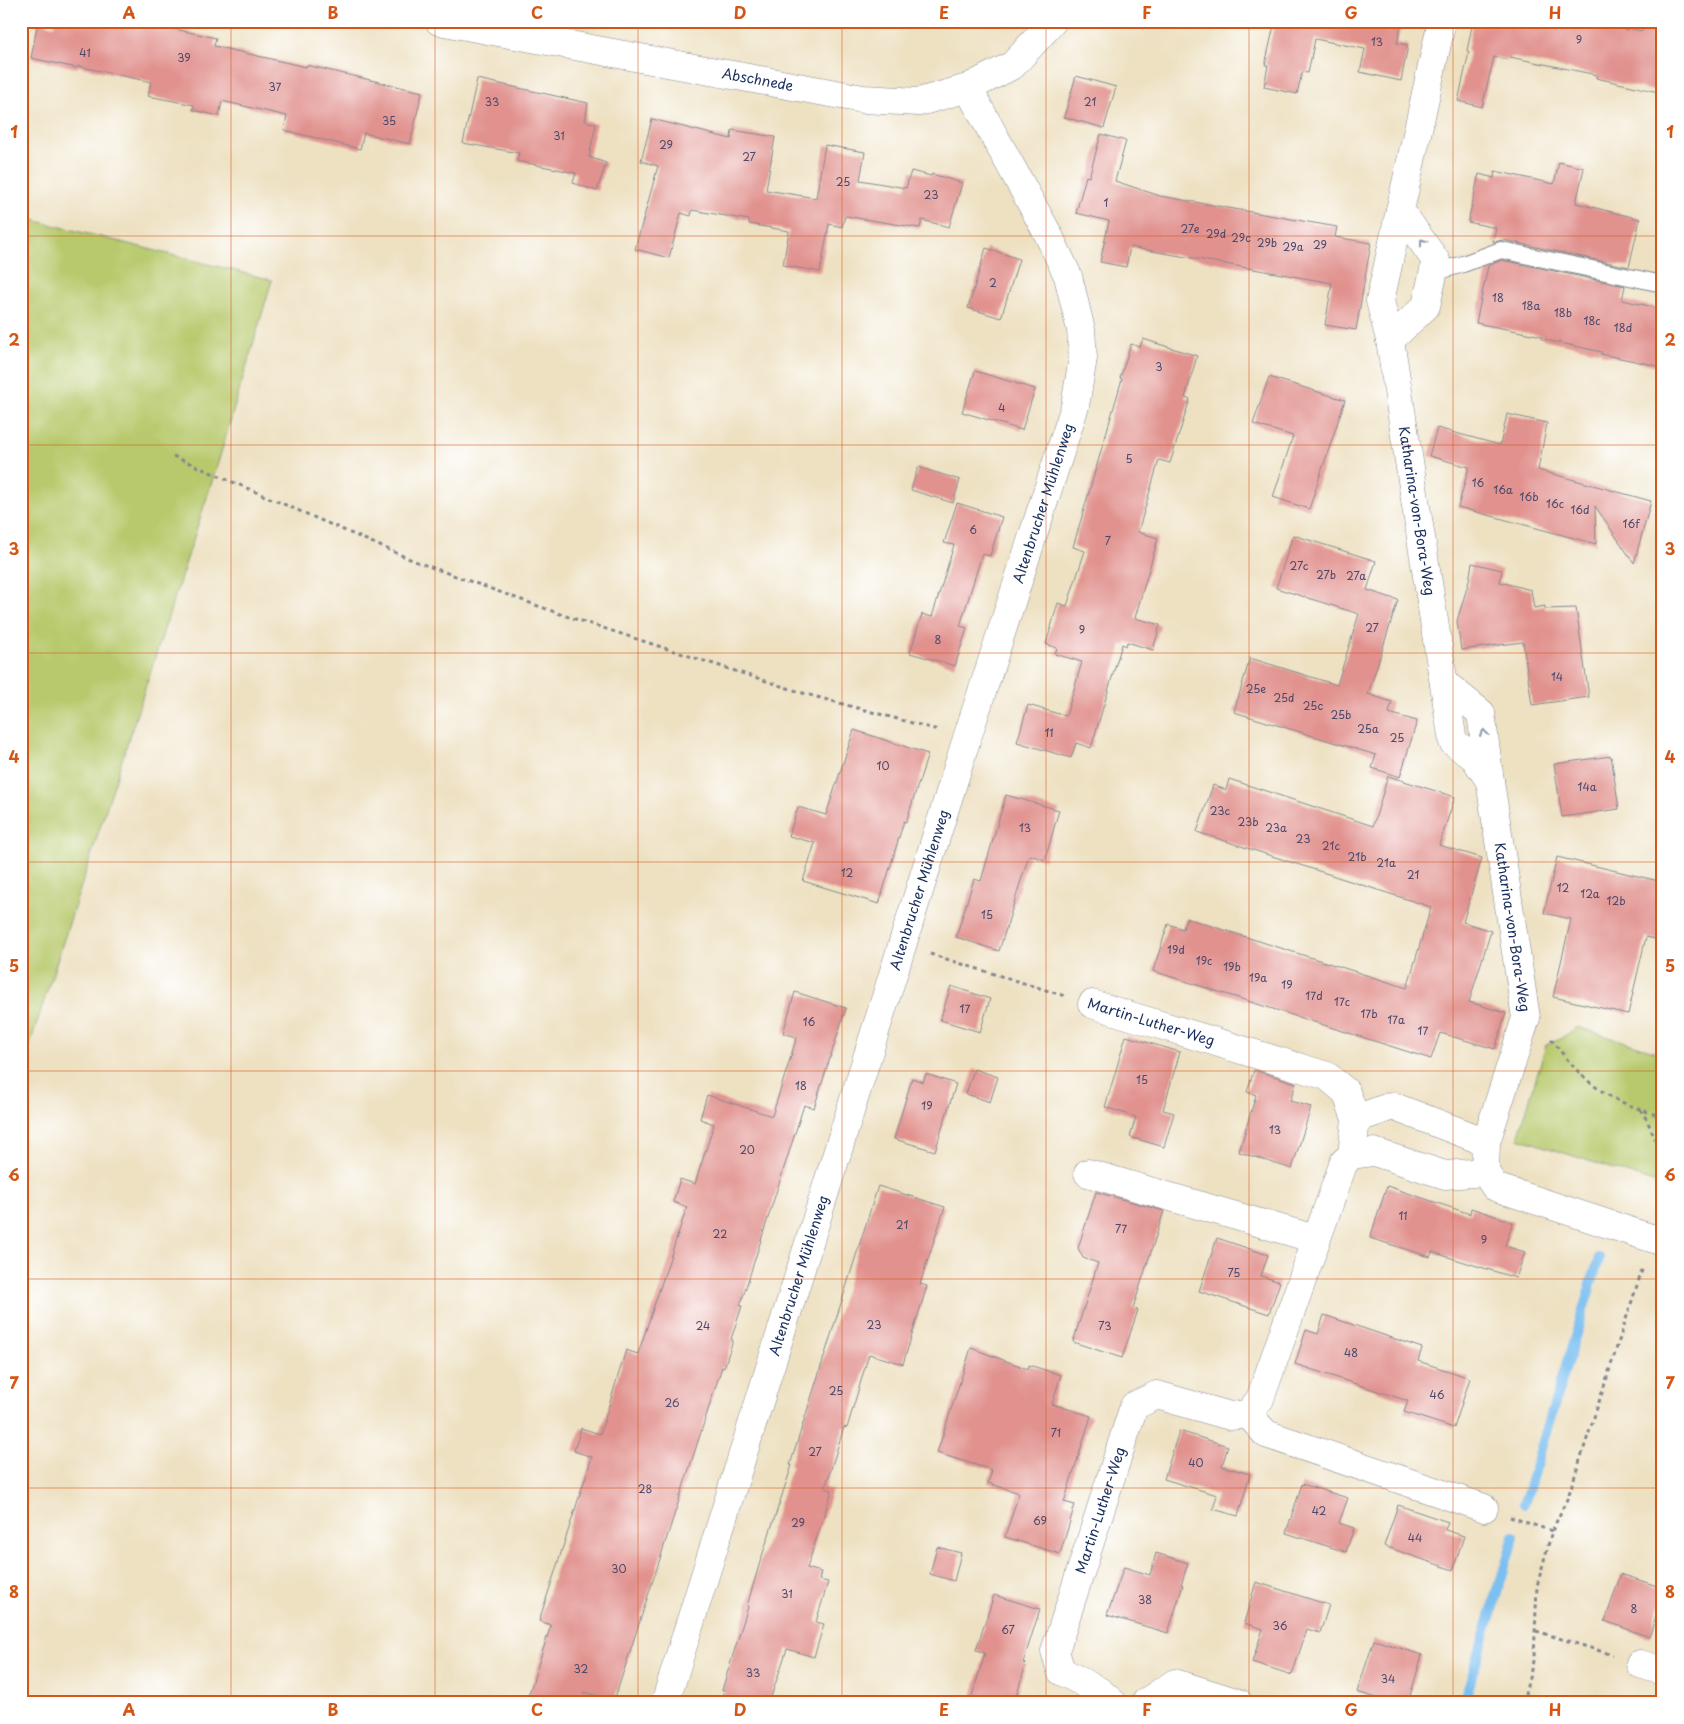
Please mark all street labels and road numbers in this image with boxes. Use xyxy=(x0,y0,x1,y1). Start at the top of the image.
street label: Abschnede xyxy=(720,62,796,96)
street label: Altenbrucher Mühlenweg xyxy=(1007,420,1079,586)
street label: Katharina-von-Bora-Weg xyxy=(1394,425,1441,597)
street label: Altenbrucher Mühlenweg xyxy=(884,807,954,973)
street label: Katharina-von-Bora-Weg xyxy=(1489,841,1536,1013)
street label: Martin-Luther-Weg xyxy=(1085,992,1217,1051)
street label: Altenbrucher Mühlenweg xyxy=(763,1192,833,1358)
street label: Martin-Luther-Weg xyxy=(1070,1444,1130,1576)

